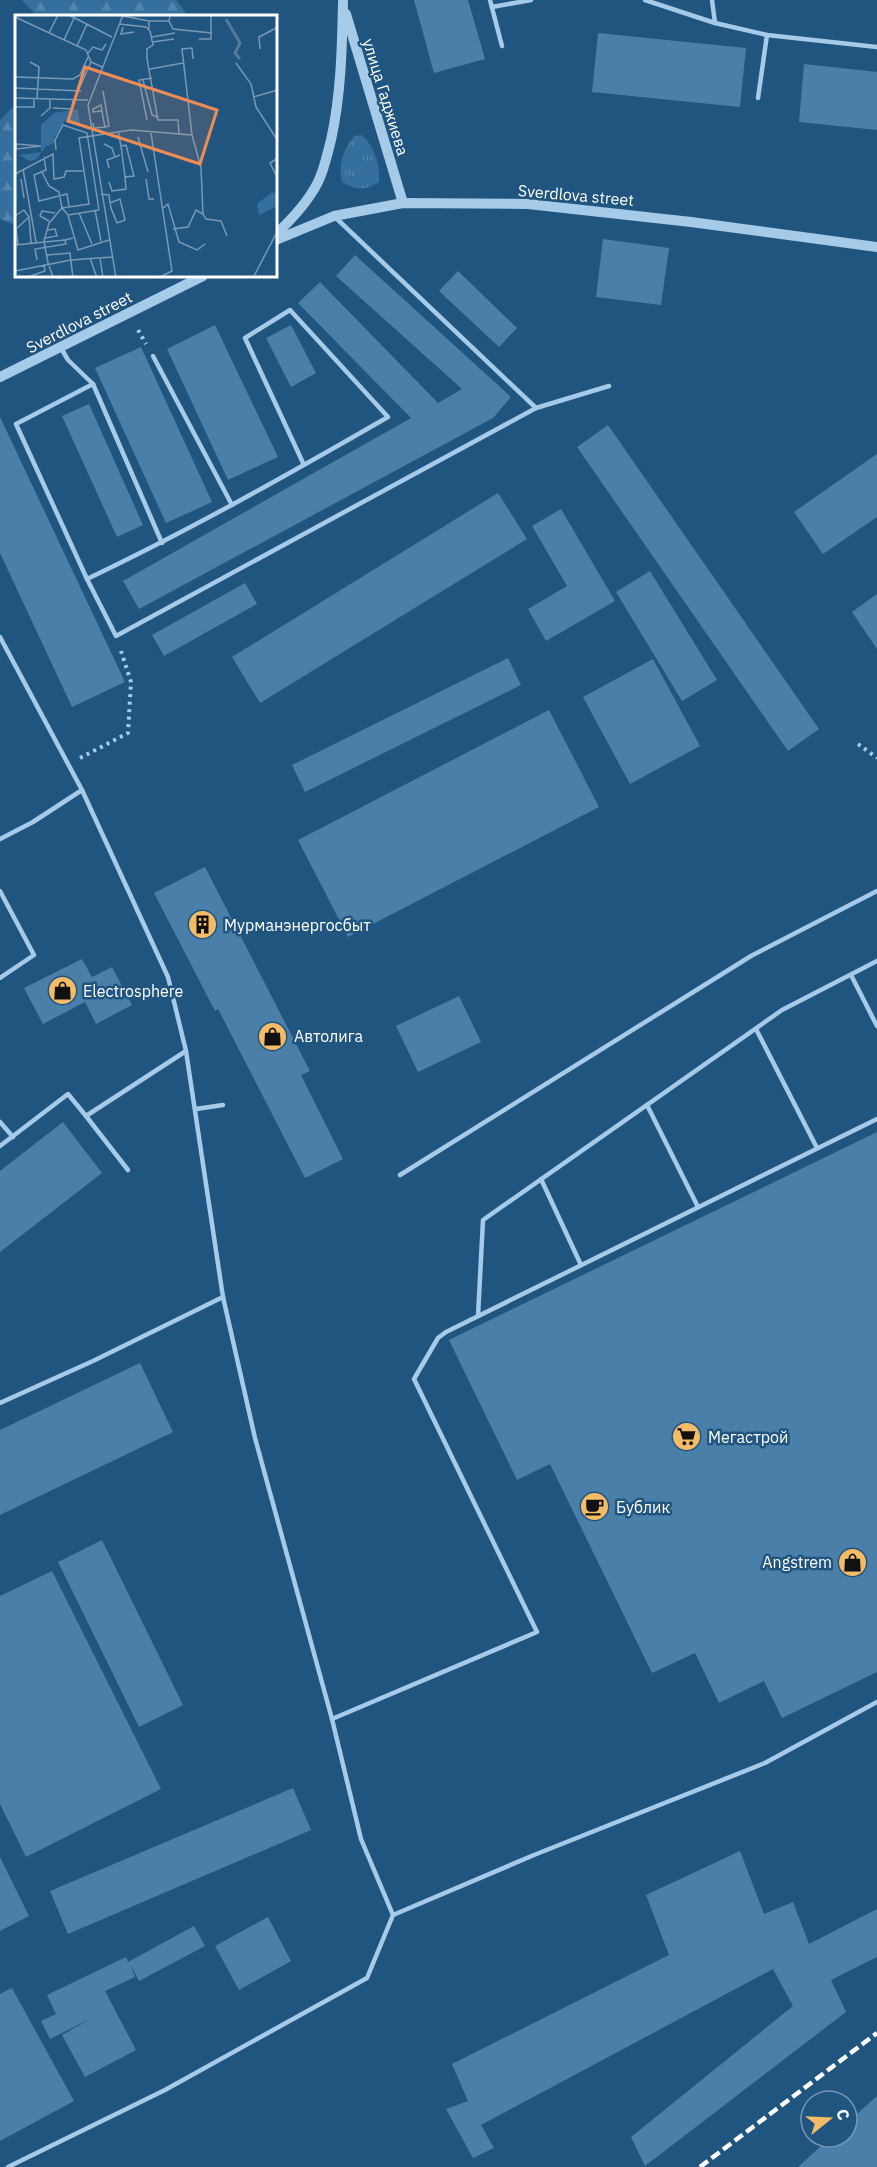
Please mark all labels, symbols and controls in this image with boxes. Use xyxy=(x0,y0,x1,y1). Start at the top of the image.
inset map xyxy=(15,15,278,278)
street label: улица Гаджиева xyxy=(359,36,413,158)
street label: Sverdlova street xyxy=(517,180,635,210)
street label: Sverdlova street xyxy=(23,287,135,357)
building icon: Мурманэнергосбыт xyxy=(187,909,219,941)
place label: Мурманэнергосбыт xyxy=(224,915,371,935)
shop icon: Electrosphere xyxy=(46,975,78,1007)
place label: Electrosphere xyxy=(83,981,184,1001)
shop icon: Автолига xyxy=(257,1020,289,1052)
place label: Автолига xyxy=(294,1026,363,1046)
supermarket icon: Мегастрой xyxy=(671,1421,703,1453)
place label: Мегастрой xyxy=(708,1427,788,1447)
cafe icon: Бублик xyxy=(579,1491,611,1523)
place label: Бублик xyxy=(616,1497,670,1517)
shop icon: Angstrem xyxy=(837,1546,869,1578)
place label: Angstrem xyxy=(762,1552,832,1572)
north arrow xyxy=(799,2089,859,2149)
text: С xyxy=(832,2106,854,2122)

